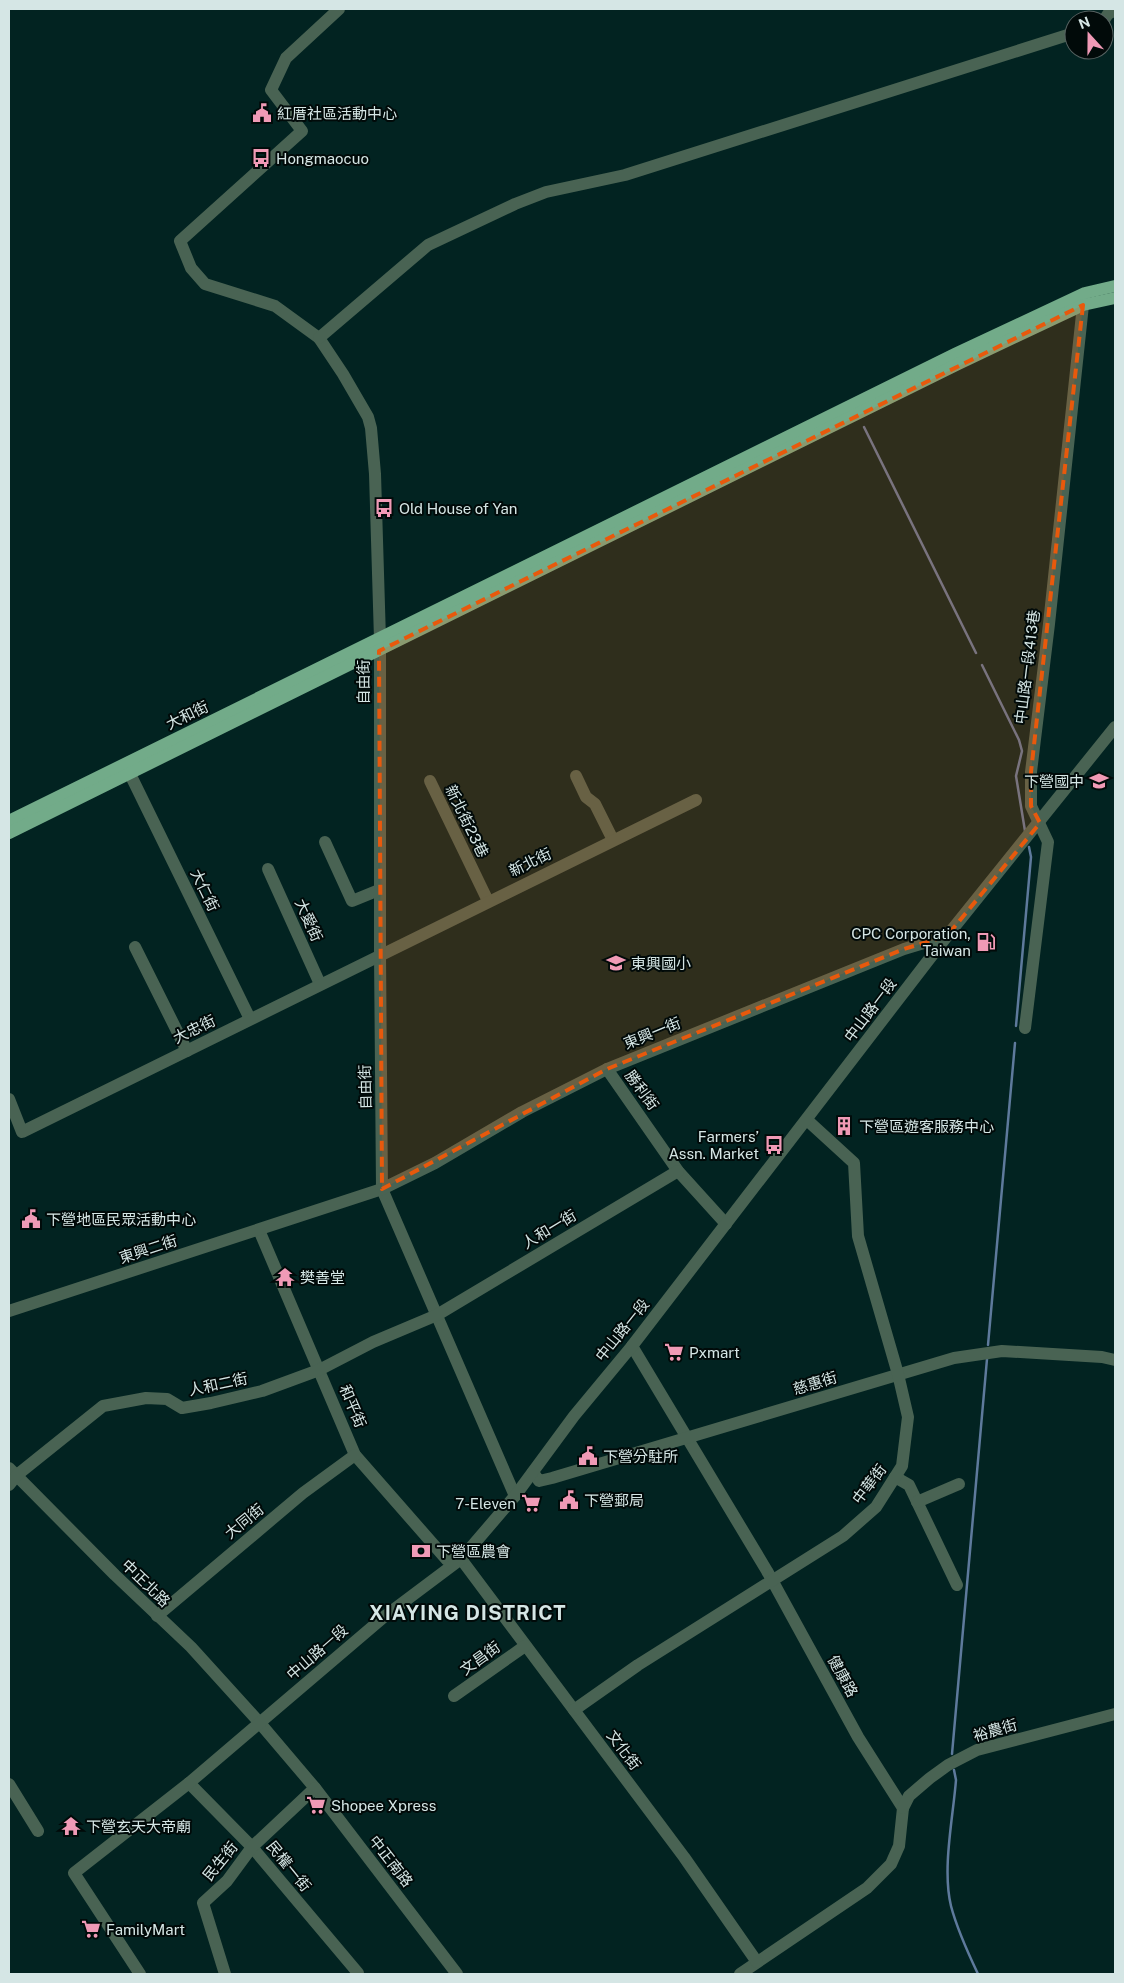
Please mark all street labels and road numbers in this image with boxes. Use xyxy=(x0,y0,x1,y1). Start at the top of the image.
street label: 中山路一段413巷 xyxy=(1012,609,1042,725)
street label: 自由街 xyxy=(355,659,372,705)
street label: 大和街 xyxy=(163,697,211,733)
street label: 新北街23巷 xyxy=(442,782,492,860)
street label: 新北街 xyxy=(506,844,554,880)
street label: 大仁街 xyxy=(187,866,223,914)
street label: 大愛街 xyxy=(292,896,326,944)
street label: 中山路一段 xyxy=(841,975,899,1045)
street label: 大忠街 xyxy=(170,1011,218,1047)
street label: 東興一街 xyxy=(621,1014,683,1052)
street label: 自由街 xyxy=(356,1064,374,1110)
street label: 勝利街 xyxy=(622,1067,662,1113)
street label: 人和一街 xyxy=(519,1206,579,1252)
street label: 東興二街 xyxy=(117,1232,179,1266)
street label: 中山路一段 xyxy=(592,1296,652,1364)
street label: 慈惠街 xyxy=(791,1368,839,1398)
street label: 人和二街 xyxy=(187,1369,249,1399)
street label: 和平街 xyxy=(336,1382,370,1430)
street label: 中華街 xyxy=(849,1461,889,1507)
street label: 大同街 xyxy=(221,1500,267,1542)
street label: 中正北路 xyxy=(119,1556,173,1610)
street label: 中山路一段 xyxy=(283,1621,351,1683)
street label: 文昌街 xyxy=(457,1638,503,1678)
street label: 健康路 xyxy=(825,1652,861,1700)
street label: 裕農街 xyxy=(971,1716,1019,1744)
street label: 文化街 xyxy=(604,1727,644,1773)
street label: 中正南路 xyxy=(366,1832,416,1890)
street label: 民權一街 xyxy=(264,1837,314,1895)
street label: 民生街 xyxy=(199,1838,241,1884)

